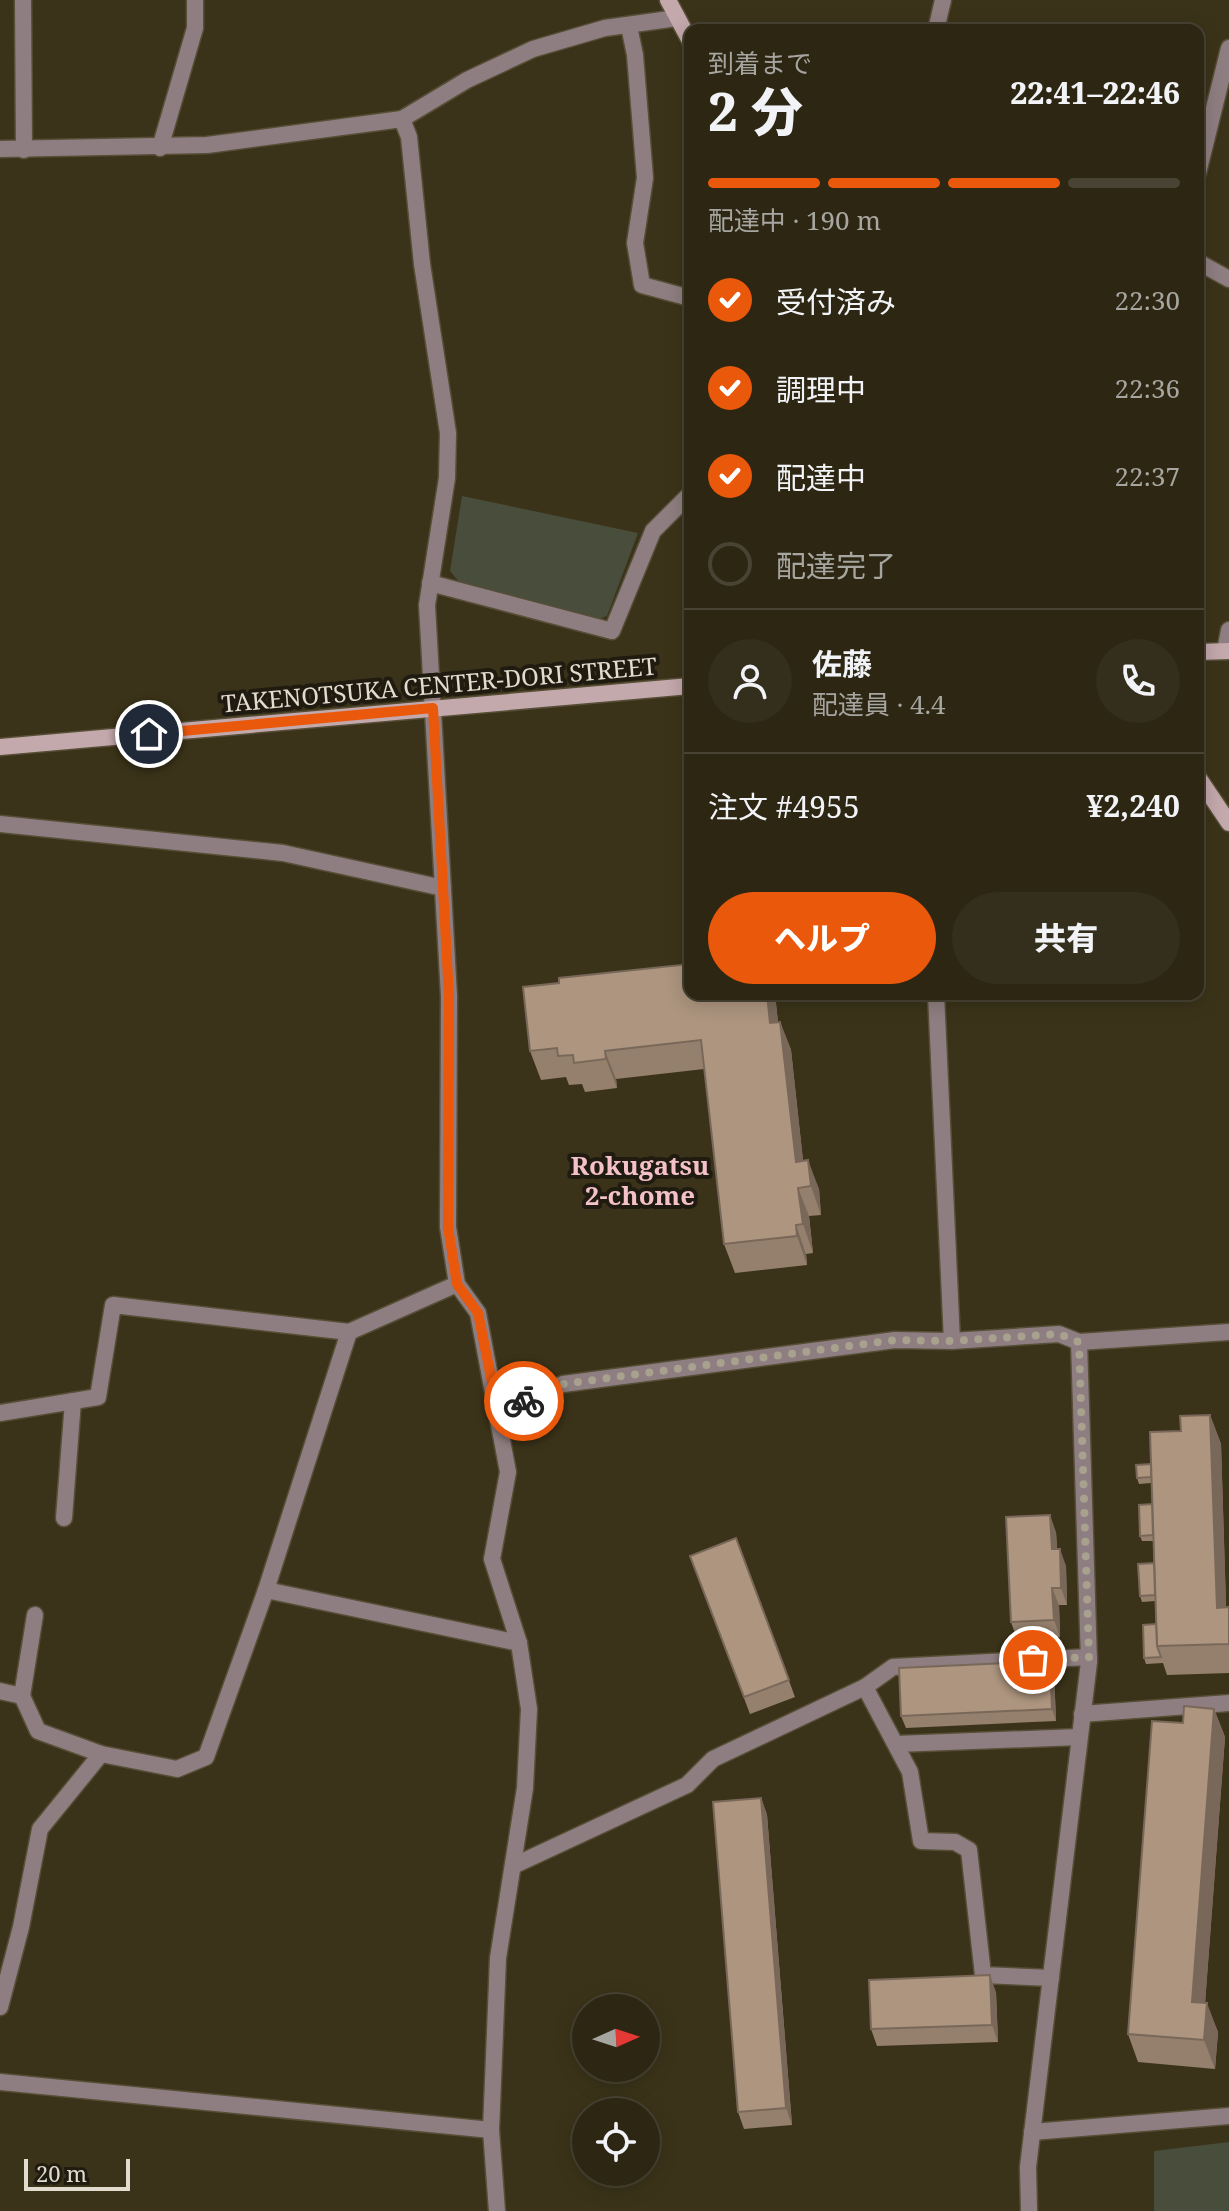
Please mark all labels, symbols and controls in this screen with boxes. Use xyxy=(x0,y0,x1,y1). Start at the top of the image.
text: 到着まで xyxy=(708,45,812,81)
text: 22:41–22:46 xyxy=(1010,72,1180,113)
text: 2 分 xyxy=(708,75,803,146)
text: 配達中 · 190 m xyxy=(708,202,881,238)
icon: check xyxy=(708,278,752,322)
text: 受付済み xyxy=(776,281,896,322)
text: 22:30 xyxy=(1114,282,1180,318)
icon: check xyxy=(708,366,752,410)
text: 調理中 xyxy=(776,369,866,410)
text: 22:36 xyxy=(1114,370,1180,406)
icon: check xyxy=(708,454,752,498)
text: 配達中 xyxy=(776,457,866,498)
text: 22:37 xyxy=(1114,458,1180,494)
text: 配達完了 xyxy=(776,545,896,586)
button: person xyxy=(708,639,792,723)
button: phone xyxy=(1096,639,1180,723)
text: 佐藤 xyxy=(812,643,872,684)
street label: TAKENOTSUKA CENTER-DORI STREET xyxy=(220,648,658,719)
text: 配達員 · 4.4 xyxy=(812,686,946,722)
pin xyxy=(115,700,183,768)
icon: home xyxy=(127,712,171,756)
text: ¥2,240 xyxy=(1086,785,1180,826)
text: 注文 #4955 xyxy=(708,786,860,827)
button: ヘルプ xyxy=(708,892,936,984)
button: 共有 xyxy=(952,892,1180,984)
district label: Rokugatsu 2-chome xyxy=(571,1147,709,1213)
courier xyxy=(484,1361,564,1441)
icon: bike xyxy=(502,1379,546,1423)
pin xyxy=(999,1626,1067,1694)
icon: bag xyxy=(1011,1638,1055,1682)
north arrow xyxy=(572,1994,660,2082)
map controls xyxy=(572,1994,660,2186)
button: locate xyxy=(572,2098,660,2186)
scale bar xyxy=(24,2155,130,2191)
text: 20 m xyxy=(36,2158,87,2188)

